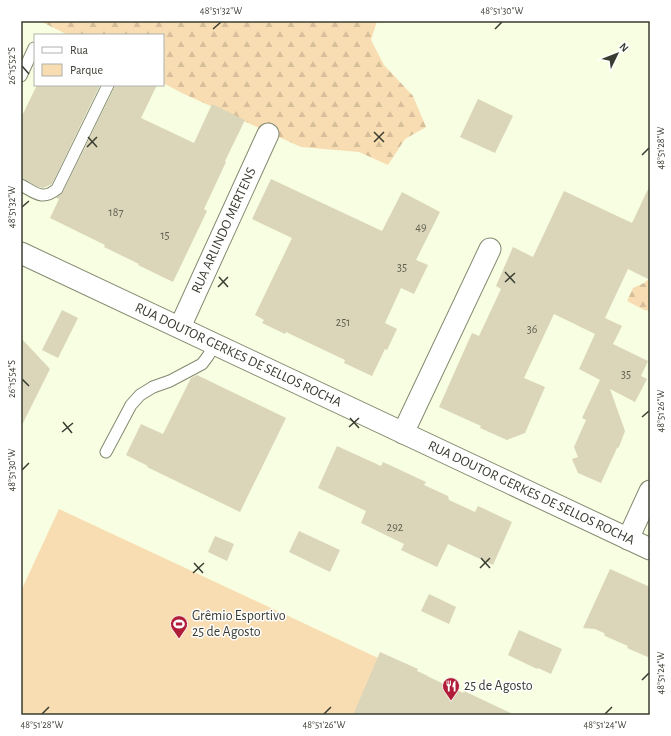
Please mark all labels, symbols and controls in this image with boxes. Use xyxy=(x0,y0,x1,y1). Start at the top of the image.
text: 48°51'32"W xyxy=(200,6,242,16)
text: 48°51'30"W xyxy=(480,6,524,16)
legend xyxy=(34,34,164,86)
north arrow xyxy=(597,34,637,74)
text: N xyxy=(617,41,631,54)
text: Rua xyxy=(70,44,89,56)
text: 26°15'52"S xyxy=(7,47,17,85)
text: Parque xyxy=(70,64,103,76)
text: 48°51'28"W xyxy=(656,126,666,169)
street label: RUA ARLINDO MERTENS xyxy=(189,166,259,296)
text: 48°51'32"W xyxy=(7,186,17,228)
house number: 187 xyxy=(109,206,123,218)
house number: 49 xyxy=(415,221,427,233)
house number: 15 xyxy=(160,229,170,241)
house number: 35 xyxy=(397,261,407,273)
street label: RUA DOUTOR GERKES DE SELLOS ROCHA xyxy=(133,301,344,410)
house number: 251 xyxy=(336,316,350,328)
house number: 36 xyxy=(527,323,538,335)
text: 26°15'54"S xyxy=(7,360,17,398)
house number: 35 xyxy=(621,368,631,380)
text: 48°51'26"W xyxy=(656,389,666,432)
street label: RUA DOUTOR GERKES DE SELLOS ROCHA xyxy=(426,439,637,548)
text: 48°51'30"W xyxy=(7,448,17,492)
house number: 292 xyxy=(387,521,404,533)
place label: Grêmio Esportivo 25 de Agosto xyxy=(192,609,286,639)
sports icon: Grêmio Esportivo 25 de Agosto xyxy=(169,614,189,639)
text: 48°51'24"W xyxy=(656,651,666,695)
restaurant icon: 25 de Agosto xyxy=(441,676,461,701)
place label: 25 de Agosto xyxy=(464,679,533,693)
text: 48°51'28"W xyxy=(21,720,64,730)
text: 48°51'26"W xyxy=(303,720,346,730)
text: 48°51'24"W xyxy=(584,720,627,730)

